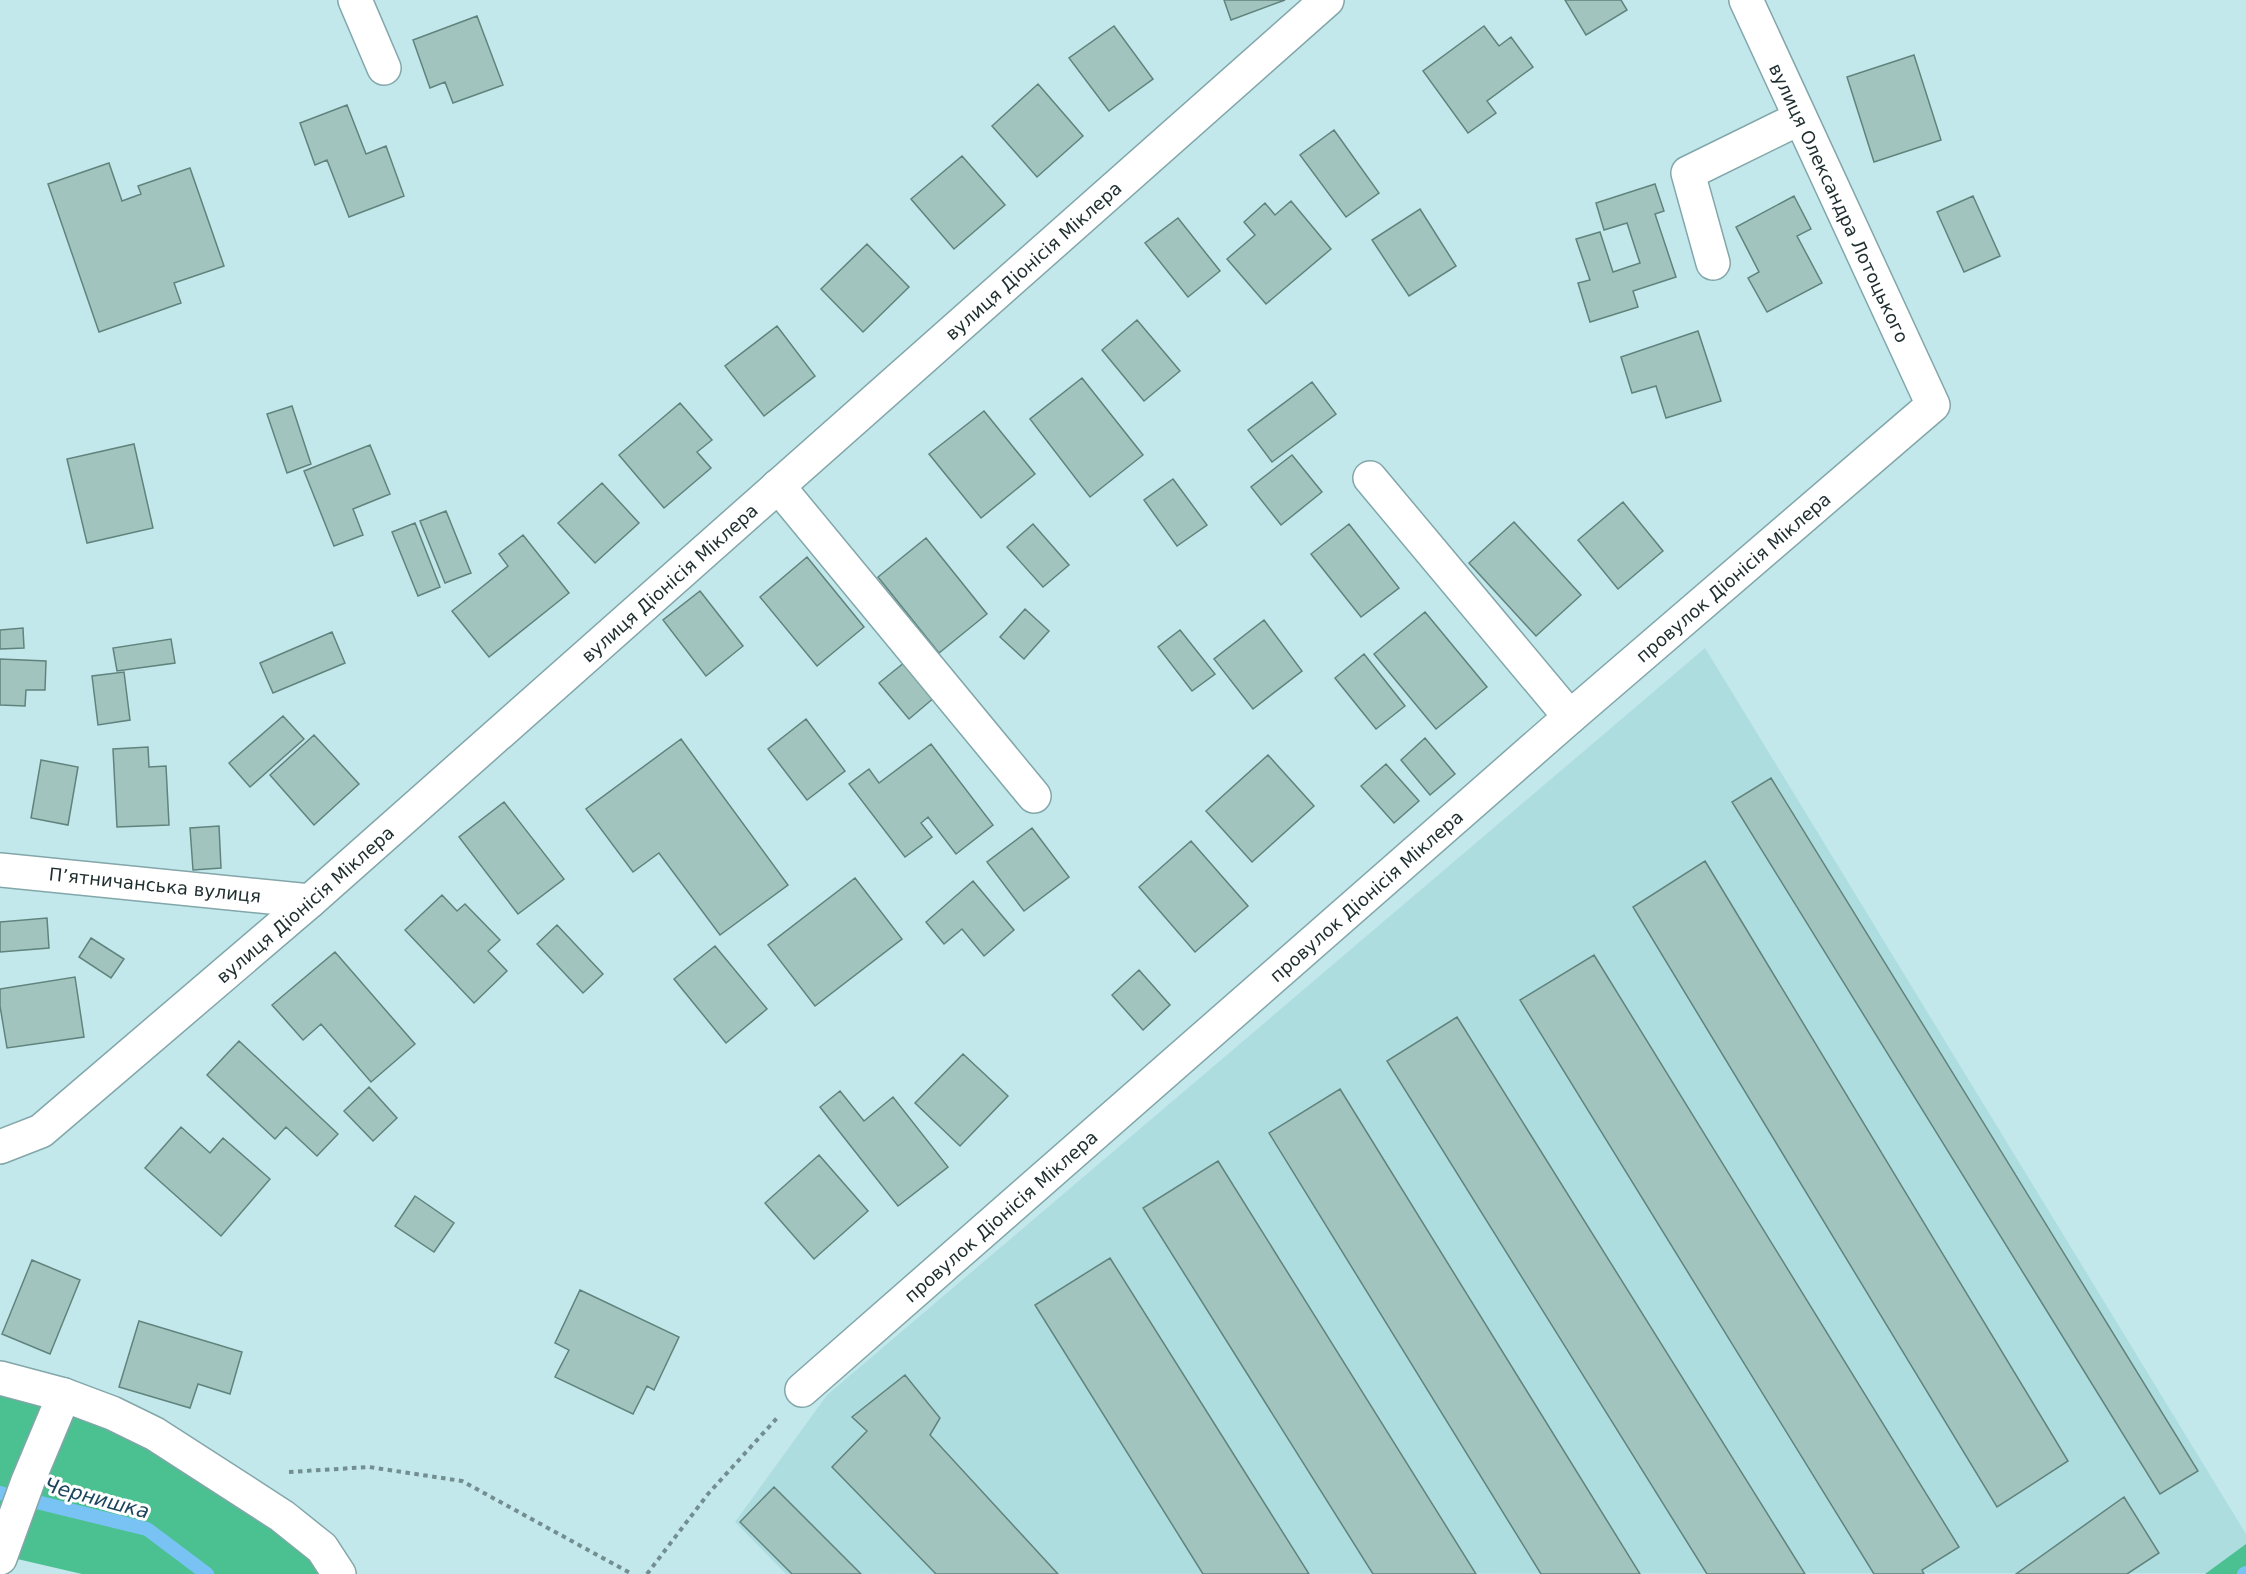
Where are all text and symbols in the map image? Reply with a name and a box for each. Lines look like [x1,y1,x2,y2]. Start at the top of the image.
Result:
street label: вулиця Олександра Лотоцького [1765,60,1913,346]
street label: вулиця Діонісія Міклера [941,177,1125,344]
street label: провулок Діонісія Міклера [1631,488,1834,666]
street label: вулиця Діонісія Міклера [577,499,762,666]
street label: провулок Діонісія Міклера [1265,806,1467,986]
street label: вулиця Діонісія Міклера [212,821,398,987]
street label: Пʼятничанська вулиця [48,863,262,907]
street label: провулок Діонісія Міклера [900,1126,1101,1306]
water label: Чернишка [42,1473,152,1523]

